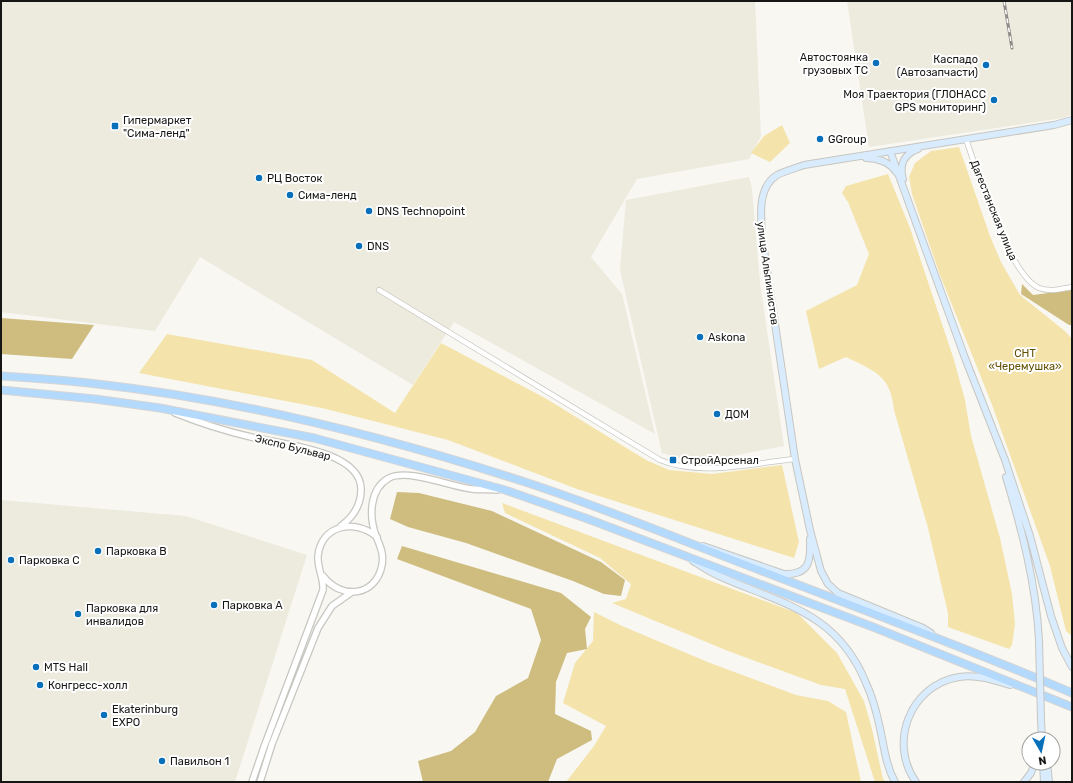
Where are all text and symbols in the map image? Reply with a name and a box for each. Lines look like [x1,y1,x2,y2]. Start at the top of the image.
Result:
place label: Автостоянка грузовых ТС [800,51,868,77]
place label: Каспадо (Автозапчасти) [897,53,978,79]
marker: Автостоянка грузовых ТС [871,58,881,68]
marker: Каспадо (Автозапчасти) [981,60,991,70]
place label: Моя Траектория (ГЛОНАСС GPS мониторинг) [843,88,986,114]
marker: Моя Траектория (ГЛОНАСС GPS мониторинг) [989,95,999,105]
place label: Гипермаркет "Сима-ленд" [123,114,192,140]
marker: Гипермаркет "Сима-ленд" [110,121,120,131]
place label: GGroup [828,133,867,146]
marker: GGroup [815,134,825,144]
street label: Дагестанская улица [967,158,1020,262]
place label: РЦ Восток [267,172,323,185]
marker: РЦ Восток [254,173,264,183]
place label: Сима-ленд [298,189,357,202]
marker: Сима-ленд [285,190,295,200]
place label: DNS Technopoint [377,205,466,218]
marker: DNS Technopoint [364,206,374,216]
street label: улица Альпинистов [754,220,781,326]
place label: DNS [367,240,389,253]
marker: DNS [354,241,364,251]
place label: Askona [708,331,745,344]
marker: Askona [695,332,705,342]
park label: СНТ «Черемушка» [988,347,1062,373]
place label: ДОМ [725,408,749,421]
marker: ДОМ [712,409,722,419]
street label: Экспо Бульвар [254,432,332,463]
place label: СтройАрсенал [681,454,759,467]
marker: СтройАрсенал [668,455,678,465]
place label: Парковка B [106,545,167,558]
marker: Парковка B [93,546,103,556]
place label: Парковка C [19,554,80,567]
marker: Парковка C [6,555,16,565]
place label: Парковка A [222,599,283,612]
marker: Парковка A [209,600,219,610]
place label: Парковка для инвалидов [86,602,158,628]
marker: Парковка для инвалидов [73,609,83,619]
place label: MTS Hall [44,661,88,674]
marker: MTS Hall [31,662,41,672]
place label: Конгресс-холл [48,679,128,692]
marker: Конгресс-холл [35,680,45,690]
place label: Ekaterinburg EXPO [112,703,178,729]
marker: Ekaterinburg EXPO [99,710,109,720]
north arrow [1021,731,1061,771]
text: N [1037,753,1047,767]
place label: Павильон 1 [170,755,229,768]
marker: Павильон 1 [157,756,167,766]

